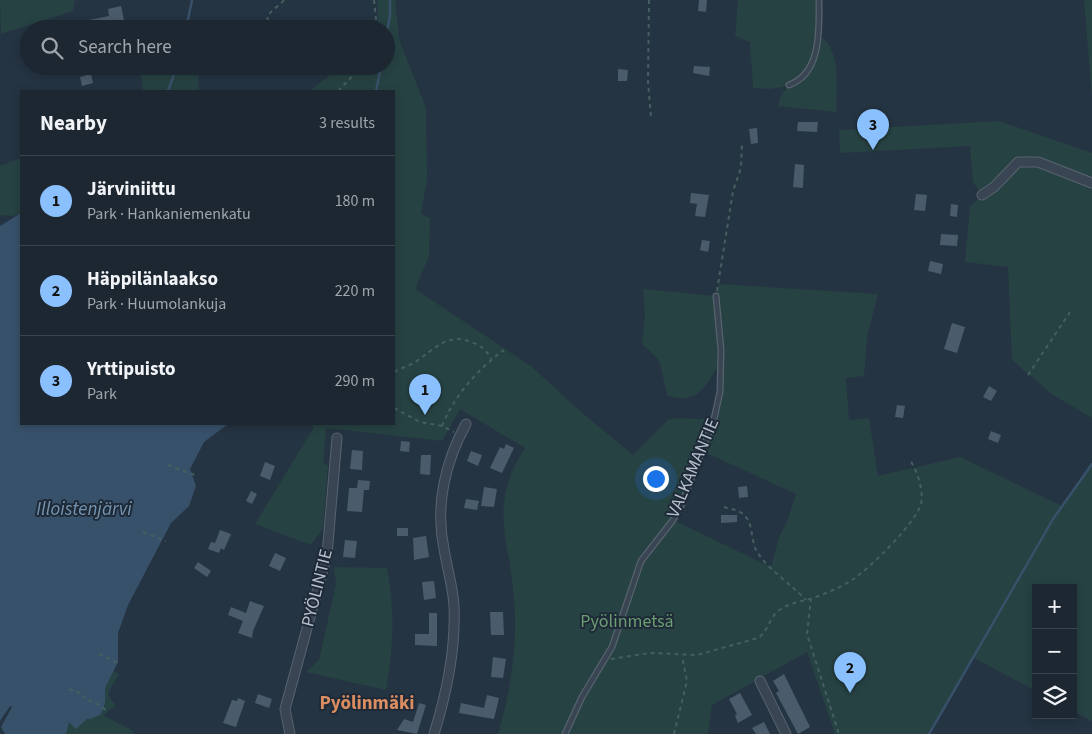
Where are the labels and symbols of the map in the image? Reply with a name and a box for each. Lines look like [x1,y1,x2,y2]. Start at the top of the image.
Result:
pin: 3 [857,109,889,150]
pin: 1 [409,374,441,415]
street label: VALKAMANTIE [661,414,725,522]
your location [643,466,669,492]
water label: Illoistenjärvi [36,496,132,523]
street label: PYÖLINTIE [295,547,339,629]
park label: Pyölinmetsä [580,609,674,634]
pin: 2 [834,652,866,693]
district label: Pyölinmäki [319,690,415,717]

